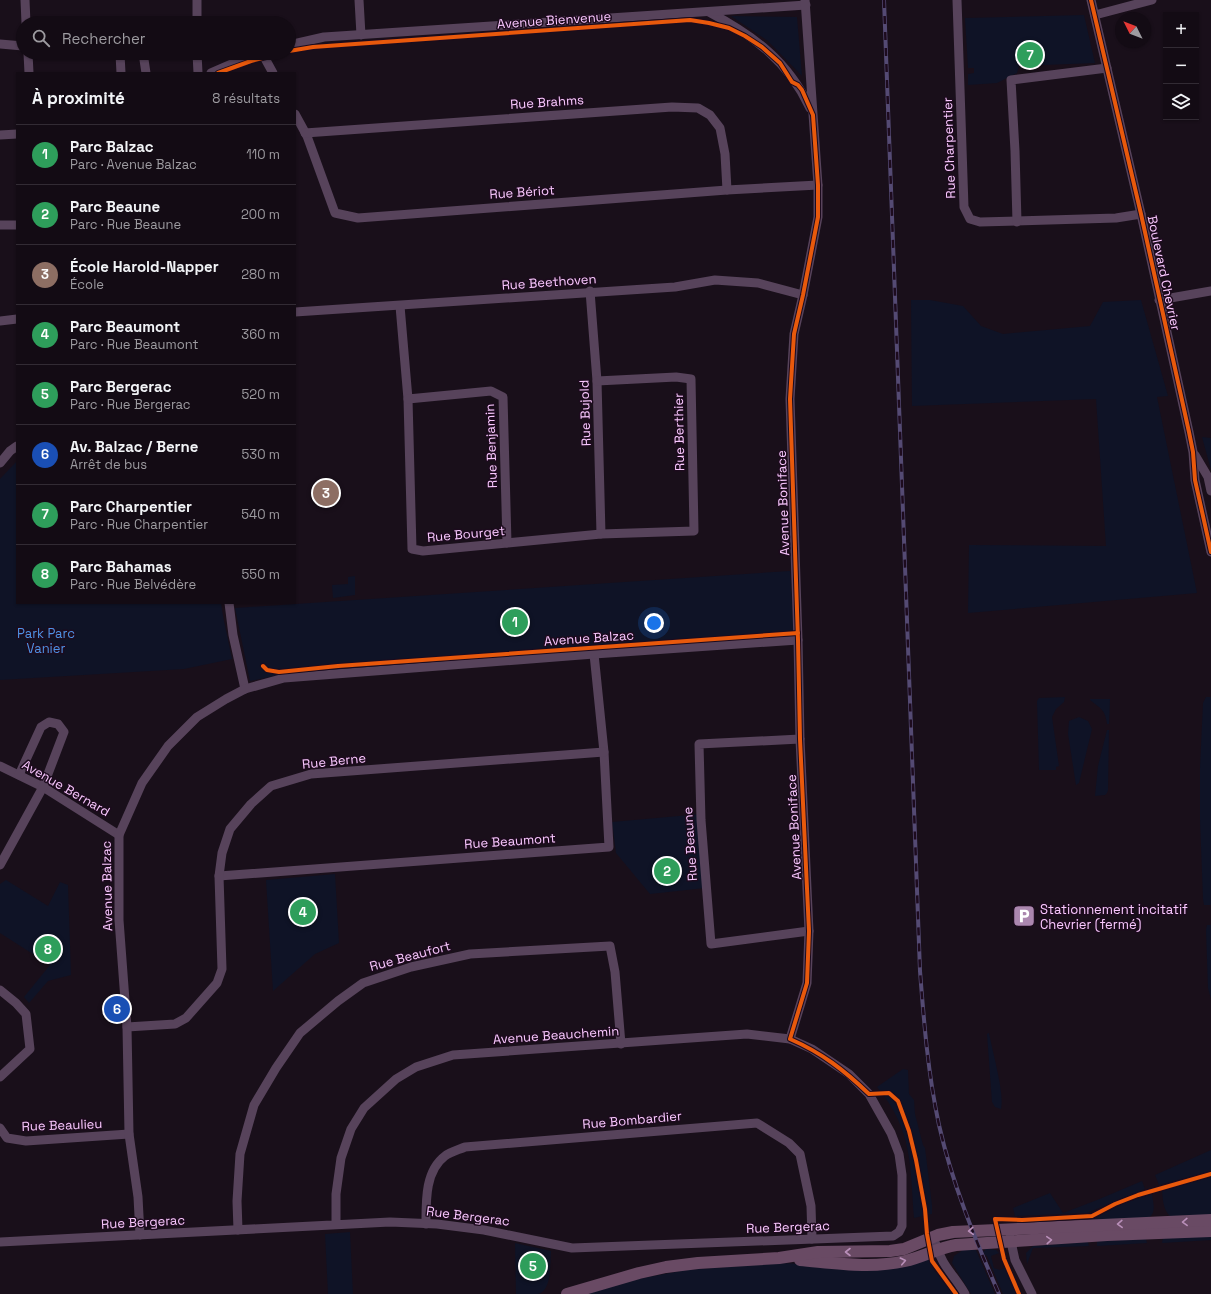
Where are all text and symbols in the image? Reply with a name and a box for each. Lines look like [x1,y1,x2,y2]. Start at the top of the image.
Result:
street label: Avenue Bienvenue [496,8,612,32]
north arrow [1115,12,1151,48]
map controls [1163,12,1199,120]
button: + [1163,12,1199,48]
search box [16,16,296,60]
icon: search [30,27,52,49]
text: Rechercher [62,29,145,48]
pin: 7 [1017,40,1043,70]
button: − [1163,48,1199,84]
button: layers [1163,84,1199,120]
text: À proximité [32,87,125,109]
text: 8 résultats [212,90,280,107]
street label: Rue Brahms [510,91,585,113]
street label: Rue Charpentier [939,97,959,199]
text: Parc Balzac [70,137,154,156]
text: 1 [42,146,48,163]
text: 110 m [246,146,280,163]
text: Parc · Avenue Balzac [70,156,197,173]
street label: Rue Bériot [489,181,555,203]
text: Parc Beaune [70,197,160,216]
text: 2 [41,206,49,223]
text: 200 m [241,206,280,223]
street label: Boulevard Chevrier [1143,214,1185,332]
text: Parc · Rue Beaune [70,216,181,233]
text: École Harold-Napper [70,257,219,276]
text: 3 [41,266,49,283]
text: 280 m [241,266,280,283]
street label: Rue Beethoven [501,270,597,294]
text: École [70,276,104,293]
text: Parc Beaumont [70,317,180,336]
text: 4 [41,326,49,343]
text: 360 m [241,326,280,343]
text: Parc · Rue Beaumont [70,336,198,353]
text: Parc Bergerac [70,377,171,396]
street label: Rue Bujold [575,379,595,447]
text: 5 [41,386,49,403]
text: 520 m [242,386,280,403]
street label: Rue Berthier [670,393,688,471]
text: Parc · Rue Bergerac [70,396,191,413]
street label: Rue Benjamin [481,403,501,489]
text: Av. Balzac / Berne [70,437,198,456]
text: 6 [41,446,49,463]
text: 530 m [242,446,280,463]
street label: Avenue Boniface [773,450,793,556]
text: Arrêt de bus [70,456,147,473]
pin: 3 [313,478,339,508]
text: Parc Charpentier [70,497,192,516]
text: 7 [41,506,49,523]
text: 540 m [241,506,280,523]
text: Parc · Rue Charpentier [70,516,208,533]
street label: Rue Bourget [426,522,506,546]
text: Parc Bahamas [70,557,172,576]
text: 8 [41,566,49,583]
text: 550 m [242,566,280,583]
text: Parc · Rue Belvédère [70,576,196,593]
pin: 1 [502,607,528,637]
your location [644,613,664,633]
park label: Park Parc Vanier [17,625,75,657]
street label: Avenue Balzac [543,626,635,650]
street label: Rue Berne [301,749,367,773]
street label: Avenue Bernard [19,756,113,820]
street label: Avenue Boniface [783,774,805,880]
street label: Rue Beaune [679,806,701,882]
street label: Rue Beaumont [464,829,556,853]
street label: Avenue Balzac [98,840,116,931]
pin: 2 [654,856,680,886]
pin: 4 [290,897,316,927]
place label: Stationnement incitatif Chevrier (fermé) [1040,901,1188,933]
parking icon: Stationnement incitatif Chevrier (fermé) [1011,903,1037,929]
pin: 8 [35,934,61,964]
street label: Rue Beaufort [368,937,452,975]
pin: 6 [104,994,130,1024]
street label: Avenue Beauchemin [492,1022,620,1048]
street label: Rue Bombardier [582,1107,682,1133]
street label: Rue Beaulieu [21,1115,103,1135]
street label: Rue Bergerac [425,1202,511,1230]
street label: Rue Bergerac [101,1211,186,1233]
street label: Rue Bergerac [746,1217,830,1237]
one-way arrow [1182,1217,1188,1226]
one-way arrow [1117,1220,1123,1228]
one-way arrow [968,1226,974,1235]
one-way arrow [1046,1235,1053,1244]
one-way arrow [845,1248,851,1256]
pin: 5 [520,1251,546,1281]
one-way arrow [900,1258,906,1266]

